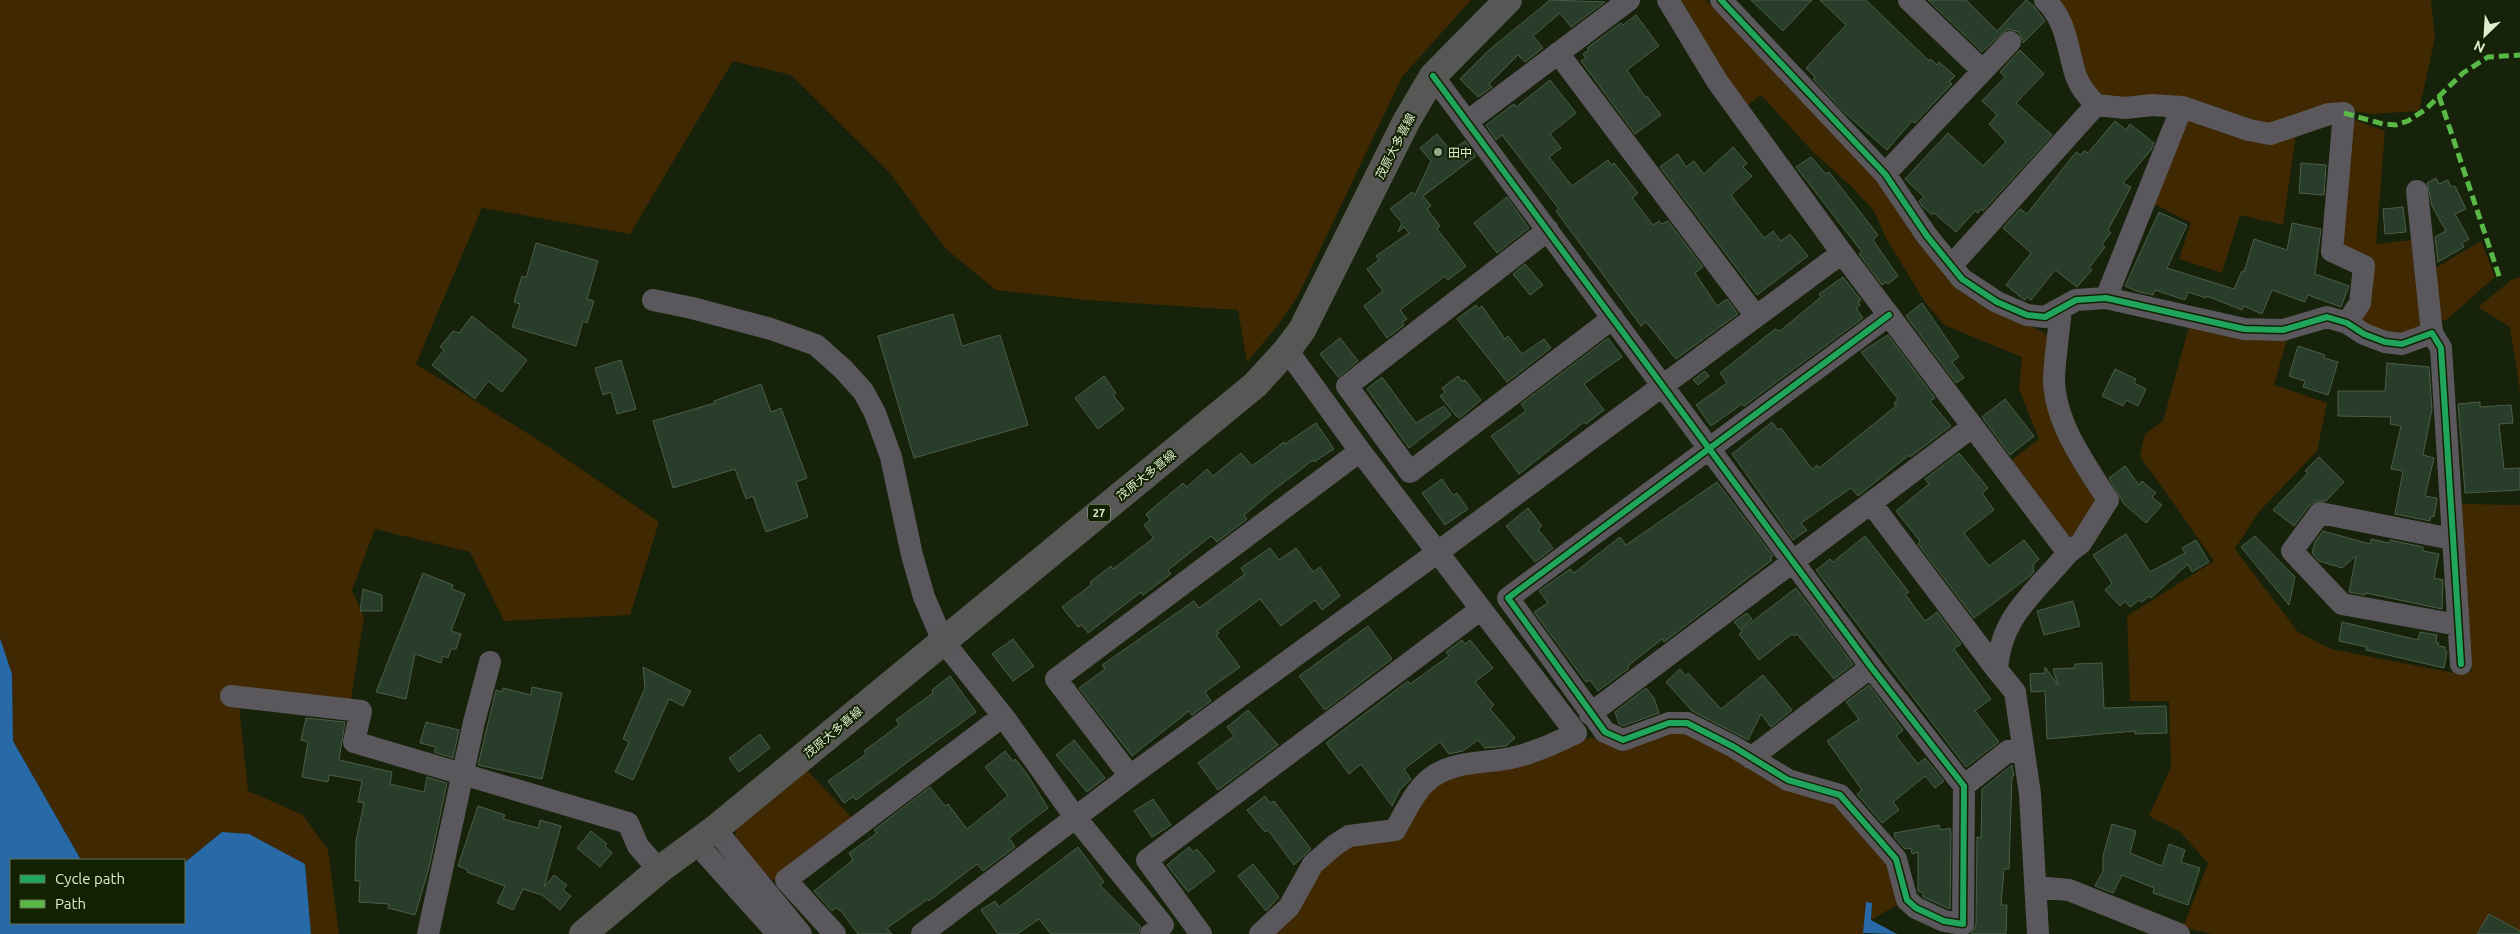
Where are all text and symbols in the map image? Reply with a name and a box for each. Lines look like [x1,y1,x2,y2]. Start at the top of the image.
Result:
north arrow [2460,10,2510,60]
text: N [2471,37,2488,56]
street label: 茂原大多喜線 [1373,111,1417,181]
marker: 田中 [1432,146,1444,158]
place label: 田中 [1448,146,1472,159]
street label: 茂原大多喜線 [1114,447,1178,503]
road number: 27 [1088,504,1110,522]
street label: 茂原大多喜線 [801,704,865,760]
legend [10,859,185,924]
text: Cycle path [55,870,125,887]
text: Path [55,895,86,912]

